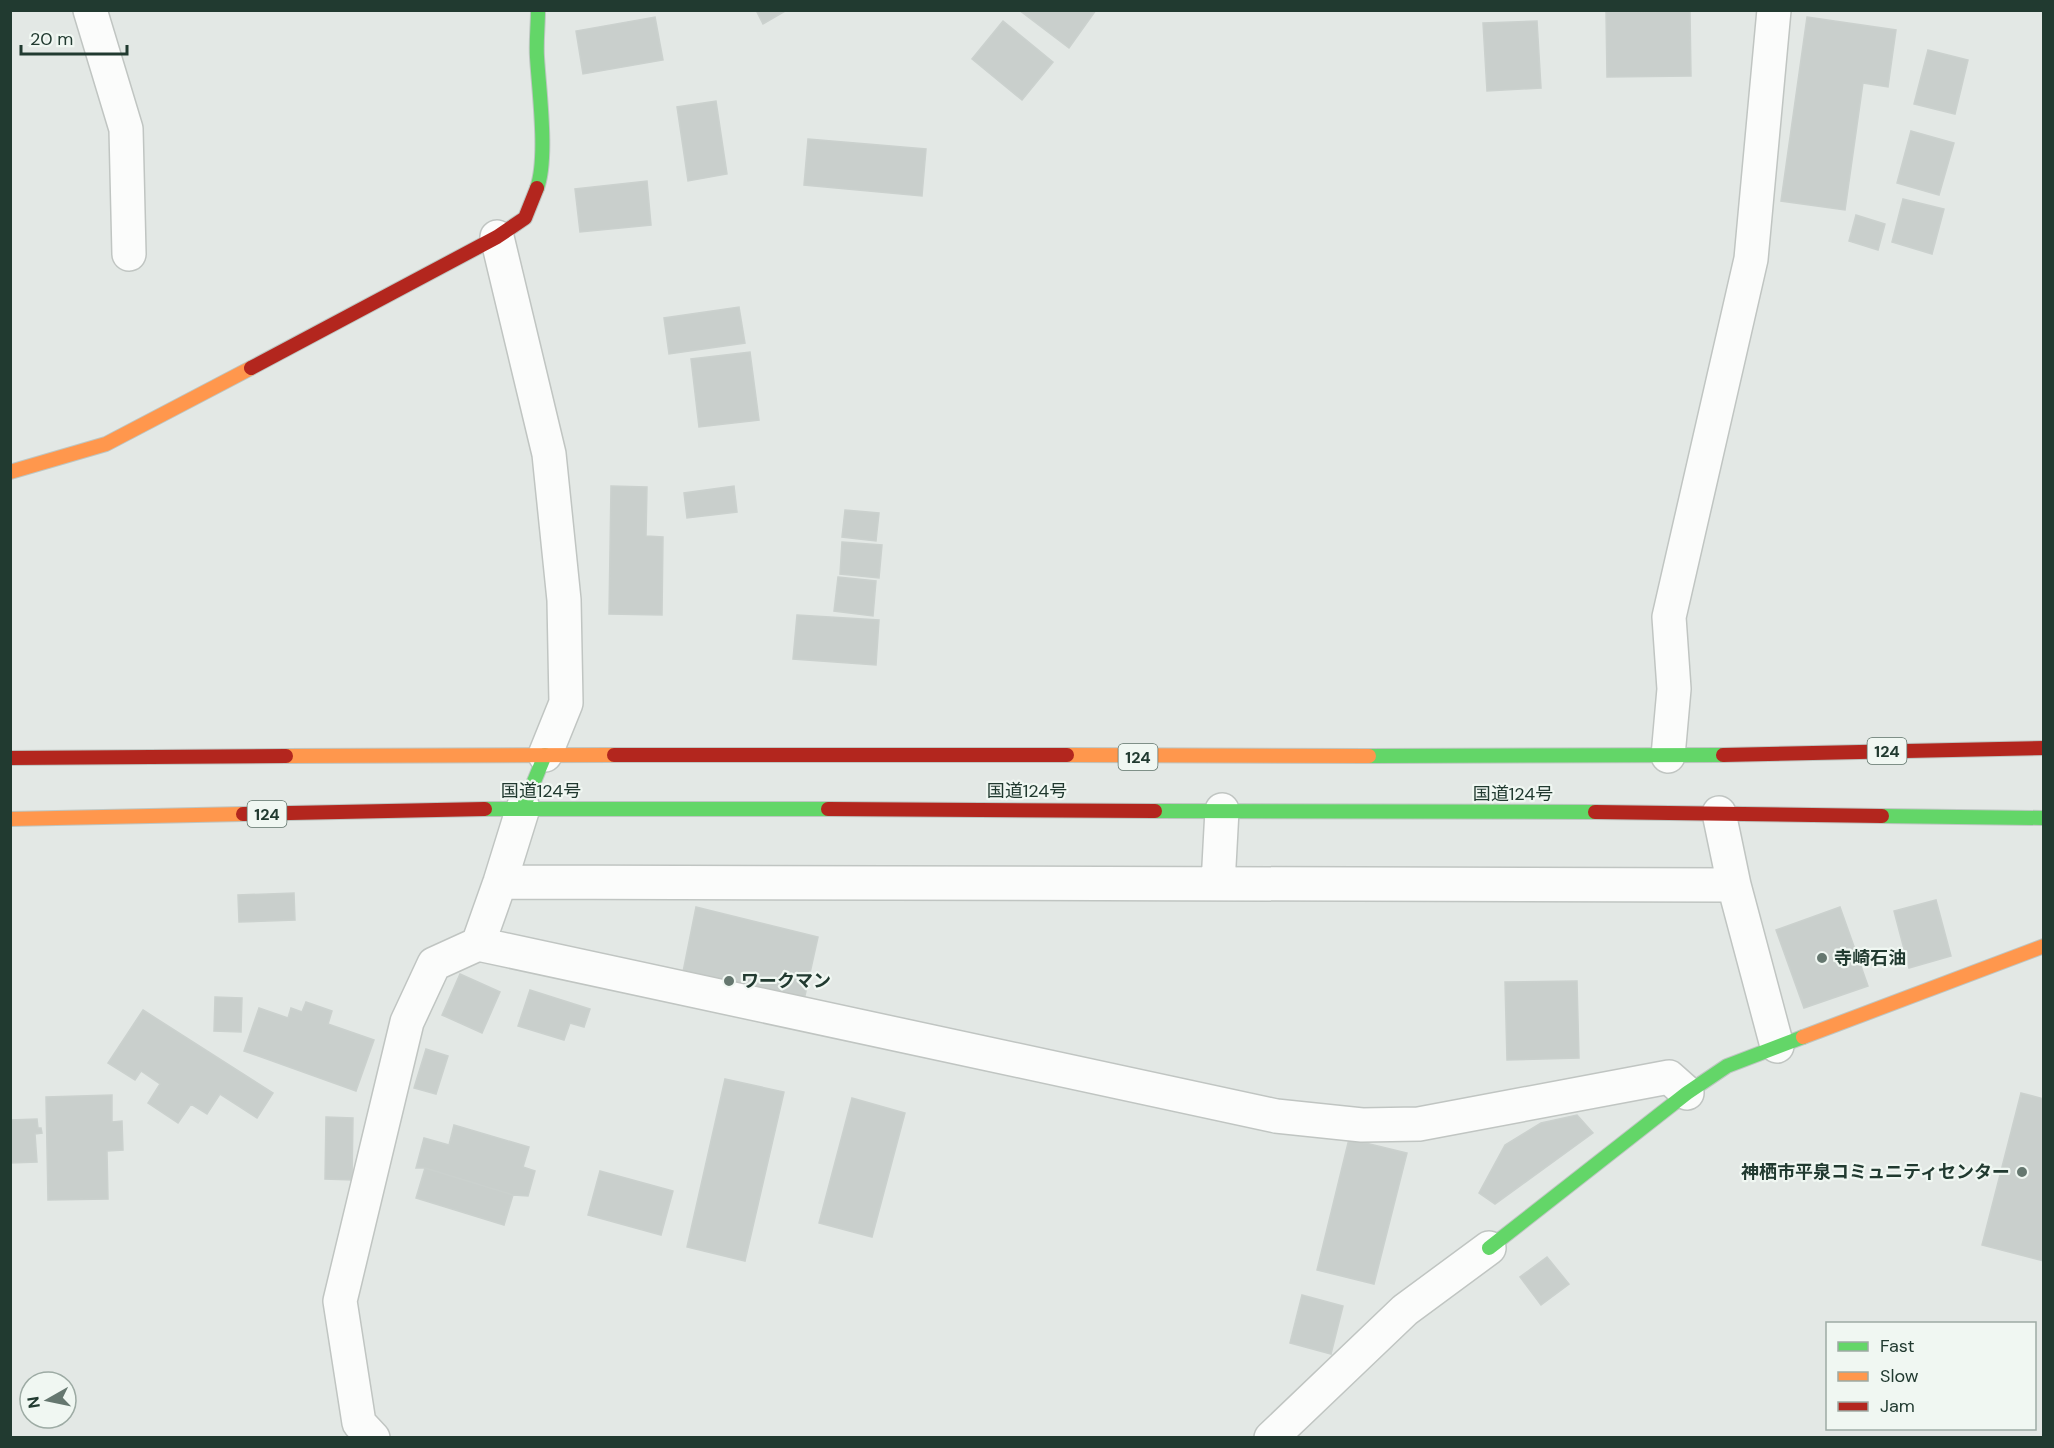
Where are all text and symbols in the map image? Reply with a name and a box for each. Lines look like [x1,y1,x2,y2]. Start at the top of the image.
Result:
scale bar [21,18,128,56]
text: 20 m [30,27,73,51]
road number: 124 [1868,738,1906,764]
road number: 124 [1118,744,1158,770]
street label: 国道124号 [501,779,581,803]
street label: 国道124号 [987,779,1067,803]
street label: 国道124号 [1473,782,1553,806]
road number: 124 [248,801,286,827]
place label: 寺崎石油 [1834,946,1906,970]
marker: 寺崎石油 [1815,951,1829,965]
place label: ワークマン [741,969,831,993]
marker: ワークマン [722,974,736,988]
place label: 神栖市平泉コミュニティセンター [1741,1160,2010,1184]
marker: 神栖市平泉コミュニティセンター [2015,1165,2029,1179]
legend [1826,1322,2036,1430]
text: Fast [1880,1334,1915,1358]
text: Slow [1880,1364,1919,1388]
north arrow [18,1370,78,1430]
text: Jam [1880,1394,1915,1418]
text: N [22,1395,45,1410]

